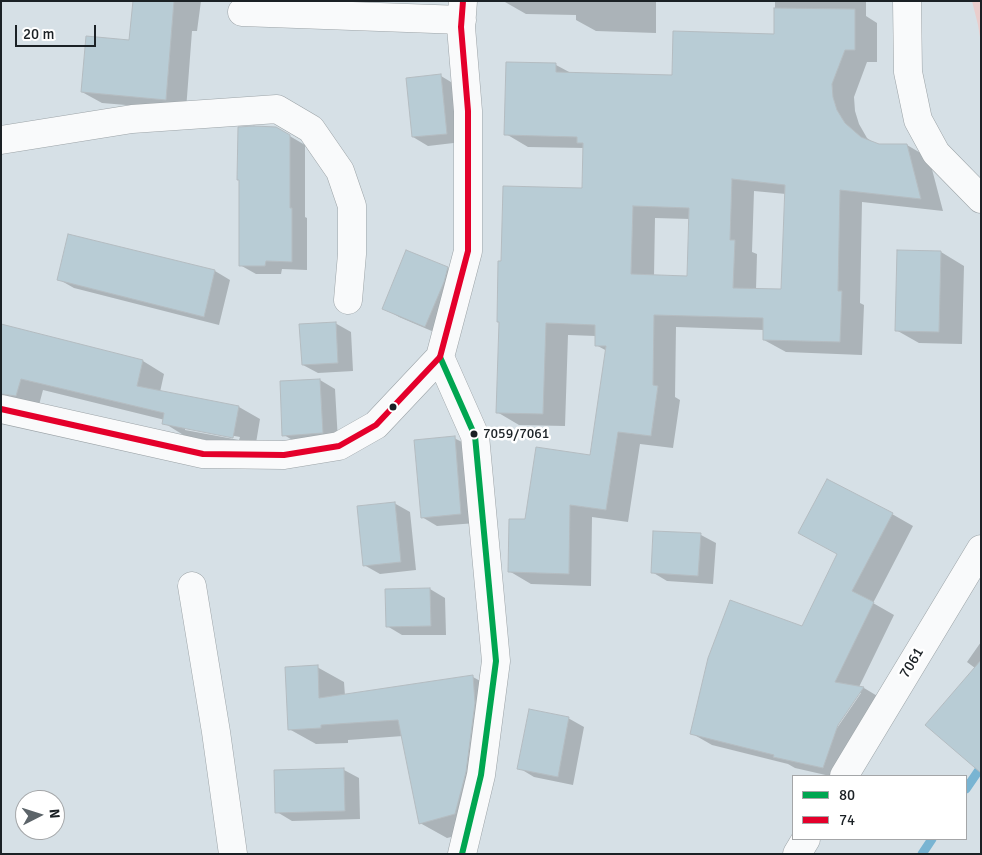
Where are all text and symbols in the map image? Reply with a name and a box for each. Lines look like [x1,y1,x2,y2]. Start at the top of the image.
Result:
scale bar [18,15,99,47]
text: 20 m [23,25,54,43]
unlabelled marker [388,402,398,412]
place label: 7059/7061 [483,426,549,442]
marker: 7059/7061 [469,429,479,439]
street label: 7061 [896,644,928,682]
legend [792,775,967,840]
text: 80 [839,786,855,804]
north arrow [15,790,65,840]
text: N [46,808,63,819]
text: 74 [839,811,855,829]

